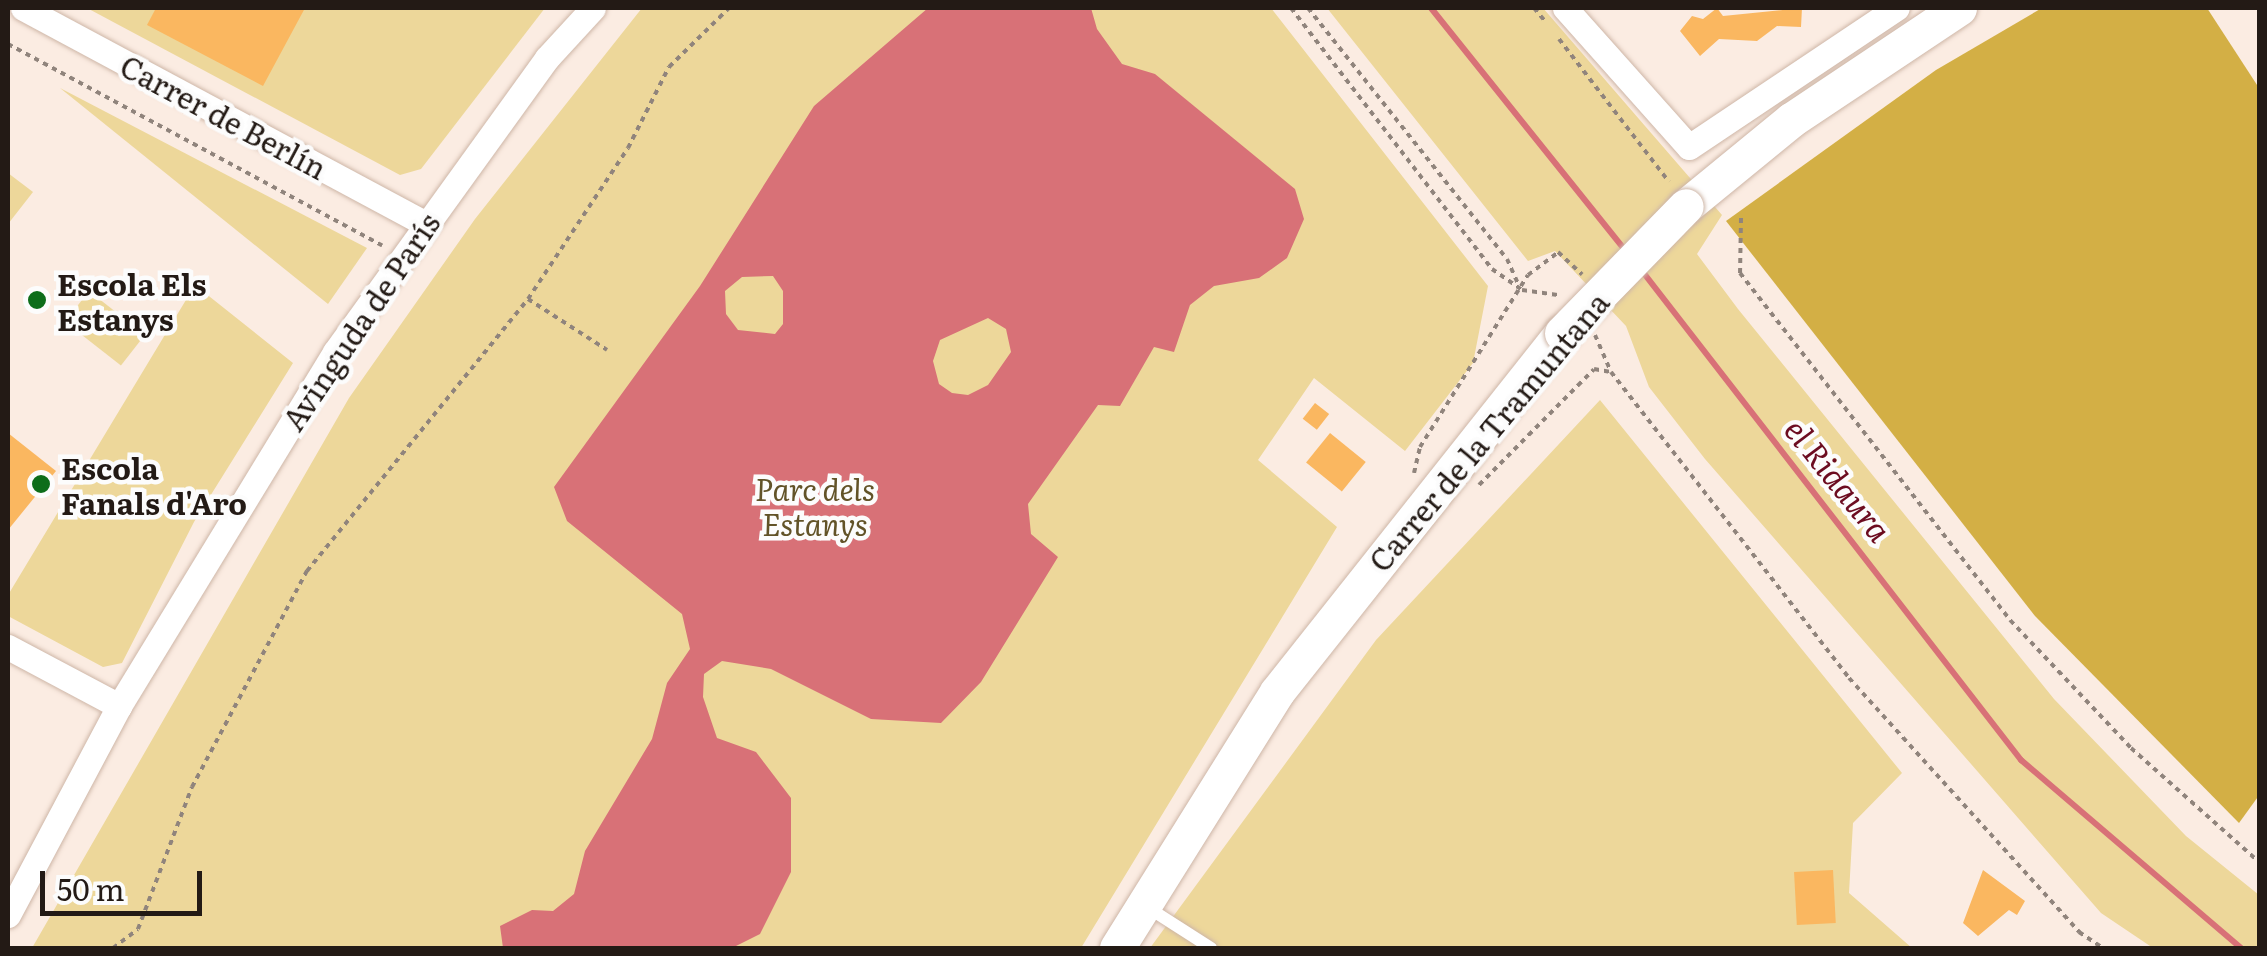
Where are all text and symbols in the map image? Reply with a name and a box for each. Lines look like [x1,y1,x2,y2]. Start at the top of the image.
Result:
street label: Carrer de Berlín [115,47,333,185]
street label: Avinguda de París [274,205,446,437]
place label: Escola Els Estanys [57,265,207,336]
street label: Carrer de la Tramuntana [1361,284,1615,578]
marker: Escola Els Estanys [26,289,48,311]
water label: el Ridaura [1778,410,1900,548]
place label: Escola Fanals d'Aro [61,449,247,520]
park label: Parc dels Estanys [755,470,875,540]
marker: Escola Fanals d'Aro [30,473,52,495]
scale bar [45,851,208,913]
text: 50 m [57,866,125,910]

